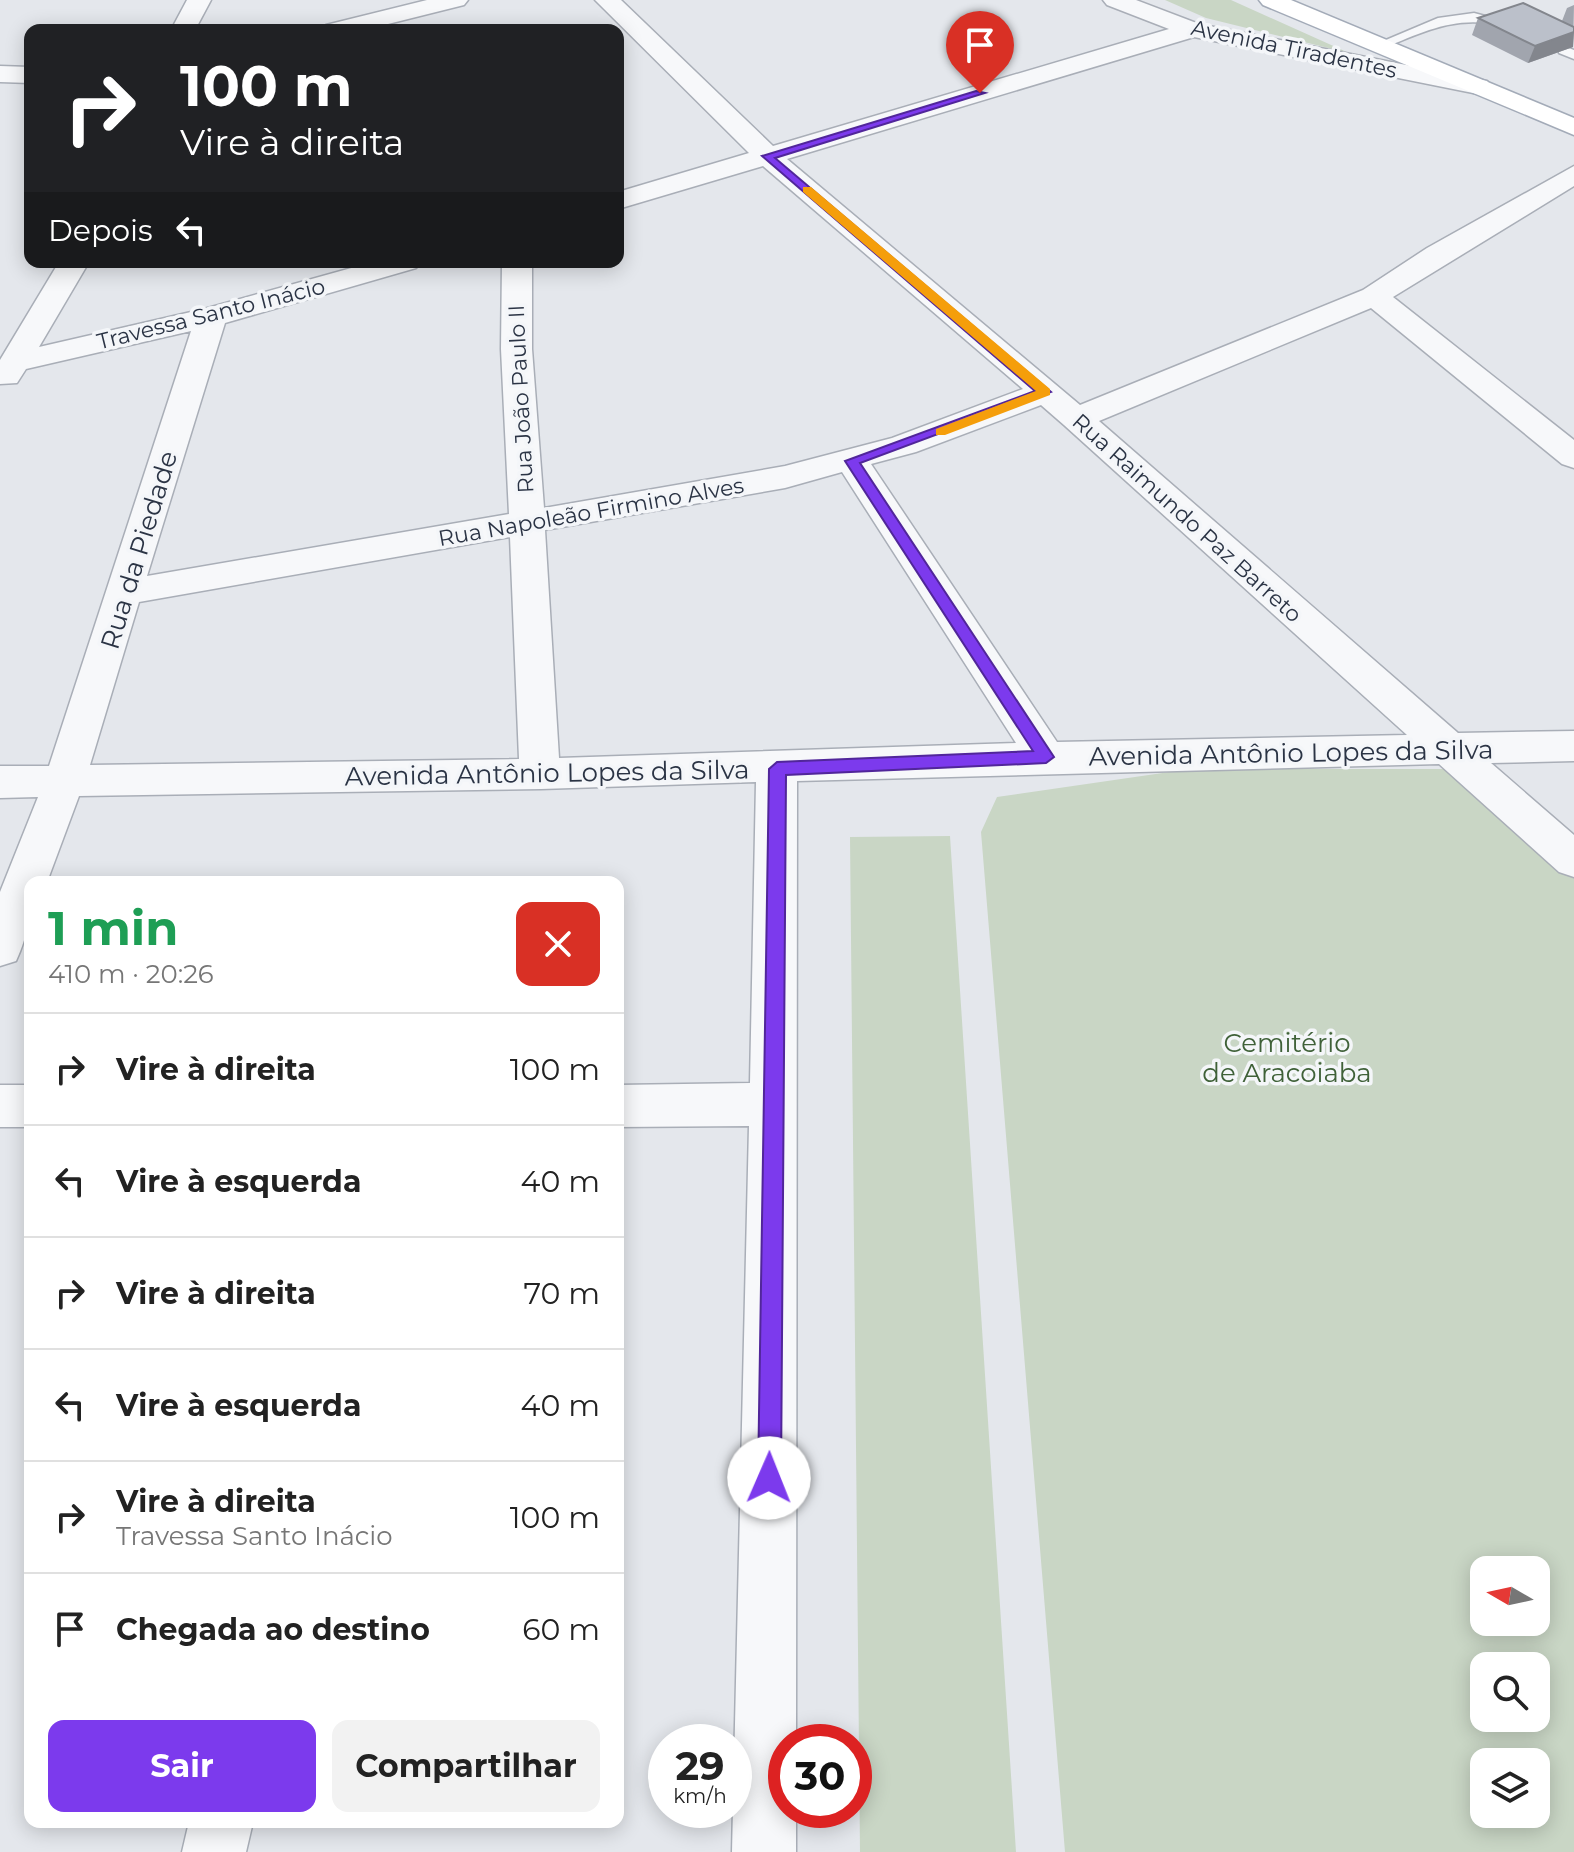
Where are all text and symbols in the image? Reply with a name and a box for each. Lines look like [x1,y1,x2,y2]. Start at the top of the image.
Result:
pin [946,11,1014,93]
street label: Avenida Tiradentes [1189,14,1400,84]
icon: arrive [958,23,1002,67]
text: 100 m [180,52,353,120]
icon: right [48,56,152,160]
text: Vire à direita [180,120,404,164]
icon: left [169,208,213,252]
text: Depois [48,212,153,249]
street label: Travessa Santo Inácio [94,273,328,355]
street label: Rua João Paulo II [503,304,539,494]
street label: Rua Raimundo Paz Barreto [1067,408,1307,628]
street label: Rua da Piedade [94,447,184,653]
street label: Rua Napoleão Firmino Alves [436,472,746,552]
street label: Avenida Antônio Lopes da Silva [1088,733,1494,773]
street label: Avenida Antônio Lopes da Silva [344,753,750,793]
text: 1 min [48,899,178,957]
button: close [516,902,600,986]
text: 410 m · 20:26 [48,958,214,990]
park label: Cemitério de Aracoiaba [1202,1027,1372,1089]
icon: right [48,1047,92,1091]
text: Vire à direita [116,1051,316,1088]
text: 100 m [510,1051,600,1088]
icon: left [48,1159,92,1203]
text: Vire à esquerda [116,1163,361,1200]
text: 40 m [521,1163,600,1200]
icon: right [48,1271,92,1315]
text: Vire à direita [116,1275,316,1312]
text: 70 m [523,1275,600,1312]
icon: left [48,1383,92,1427]
text: Vire à esquerda [116,1387,361,1424]
text: 40 m [521,1387,600,1424]
position arrow [727,1436,811,1520]
text: Vire à direita [116,1483,316,1520]
icon: right [48,1495,92,1539]
text: 100 m [510,1499,600,1536]
text: Travessa Santo Inácio [116,1520,393,1552]
north arrow [1470,1556,1550,1636]
map controls [1470,1556,1550,1828]
icon: arrive [48,1607,92,1651]
text: Chegada ao destino [116,1611,430,1648]
text: 60 m [522,1611,600,1648]
button: search [1470,1652,1550,1732]
button: Sair [48,1720,316,1812]
button: Compartilhar [332,1720,600,1812]
speed limit sign: 30 [768,1724,872,1828]
text: 29 [675,1741,725,1790]
button: layers [1470,1748,1550,1828]
text: km/h [673,1784,727,1808]

